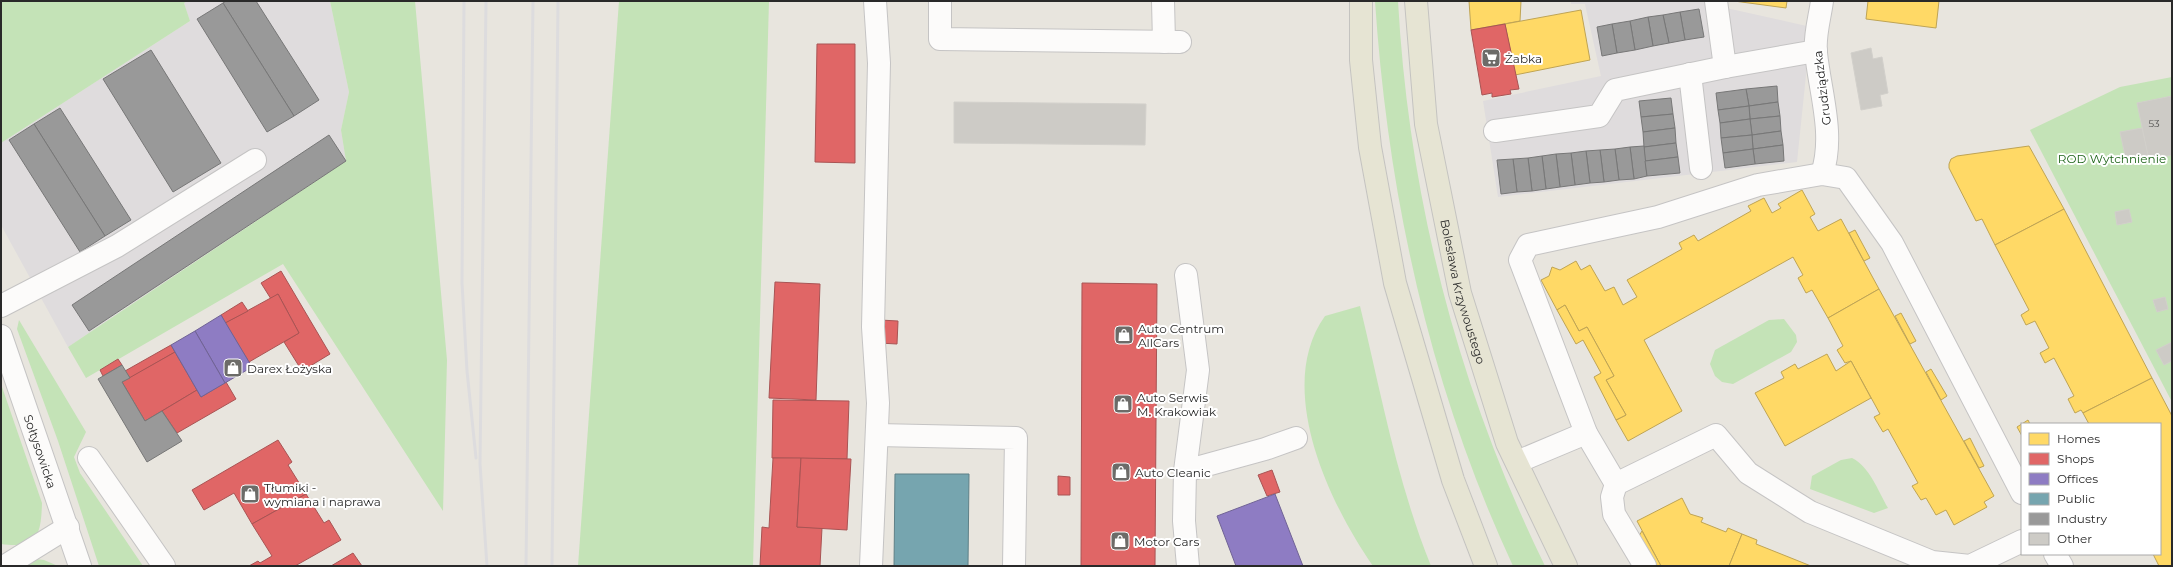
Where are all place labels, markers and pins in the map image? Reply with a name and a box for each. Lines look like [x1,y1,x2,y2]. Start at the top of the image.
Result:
supermarket icon: Żabka [1480,47,1502,69]
place label: Żabka [1505,51,1542,66]
place label: Auto Centrum AllCars [1138,321,1224,350]
shop icon: Auto Centrum AllCars [1113,324,1135,346]
shop icon: Darex Łożyska [222,357,244,379]
place label: Darex Łożyska [247,361,332,376]
place label: Auto Serwis M. Krakowiak [1137,390,1217,419]
shop icon: Auto Serwis M. Krakowiak [1112,393,1134,415]
shop icon: Auto Cleanic [1110,461,1132,483]
place label: Auto Cleanic [1135,465,1211,480]
place label: Tłumiki - wymiana i naprawa [264,480,381,509]
shop icon: Tłumiki - wymiana i naprawa [239,483,261,505]
shop icon: Motor Cars [1109,530,1131,552]
place label: Motor Cars [1134,534,1199,549]

